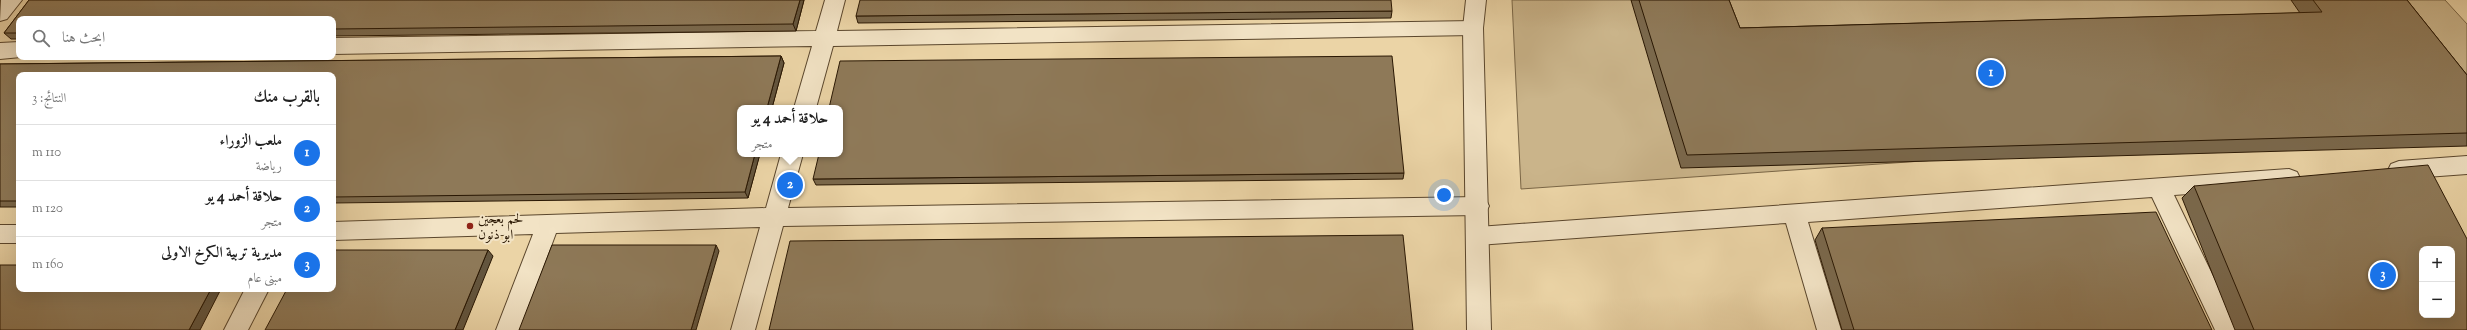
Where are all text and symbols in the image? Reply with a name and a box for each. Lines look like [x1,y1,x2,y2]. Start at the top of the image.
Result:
search box [16,16,336,60]
icon: search [30,27,52,49]
text: ابحث هنا [62,28,105,49]
pin: 1 [1978,58,2004,88]
text: بالقرب منك [254,86,320,110]
text: النتائج: 3 [32,90,66,108]
popup [737,105,843,157]
text: حلاقة أحمد 4 يو [752,109,828,130]
text: ملعب الزوراء [219,131,282,152]
text: متجر [752,136,772,154]
text: 110 m [32,144,61,162]
text: 1 [305,144,309,162]
text: رياضة [256,158,282,176]
pin: 2 [777,170,803,200]
your location [1434,185,1454,205]
text: حلاقة أحمد 4 يو [206,187,282,208]
text: 120 m [32,200,63,218]
text: 2 [304,200,310,218]
place label: لحم بعجين ابو ذنون [478,210,523,246]
text: متجر [261,214,282,232]
marker: لحم بعجين ابو ذنون [465,221,475,231]
text: مديرية تربية الكرخ الاولى [161,243,282,264]
map controls [2419,246,2455,318]
button: + [2419,246,2455,282]
text: 160 m [32,256,63,274]
text: 3 [304,256,310,274]
pin: 3 [2370,260,2396,290]
text: مبنى عام [248,270,282,288]
button: − [2419,282,2455,318]

